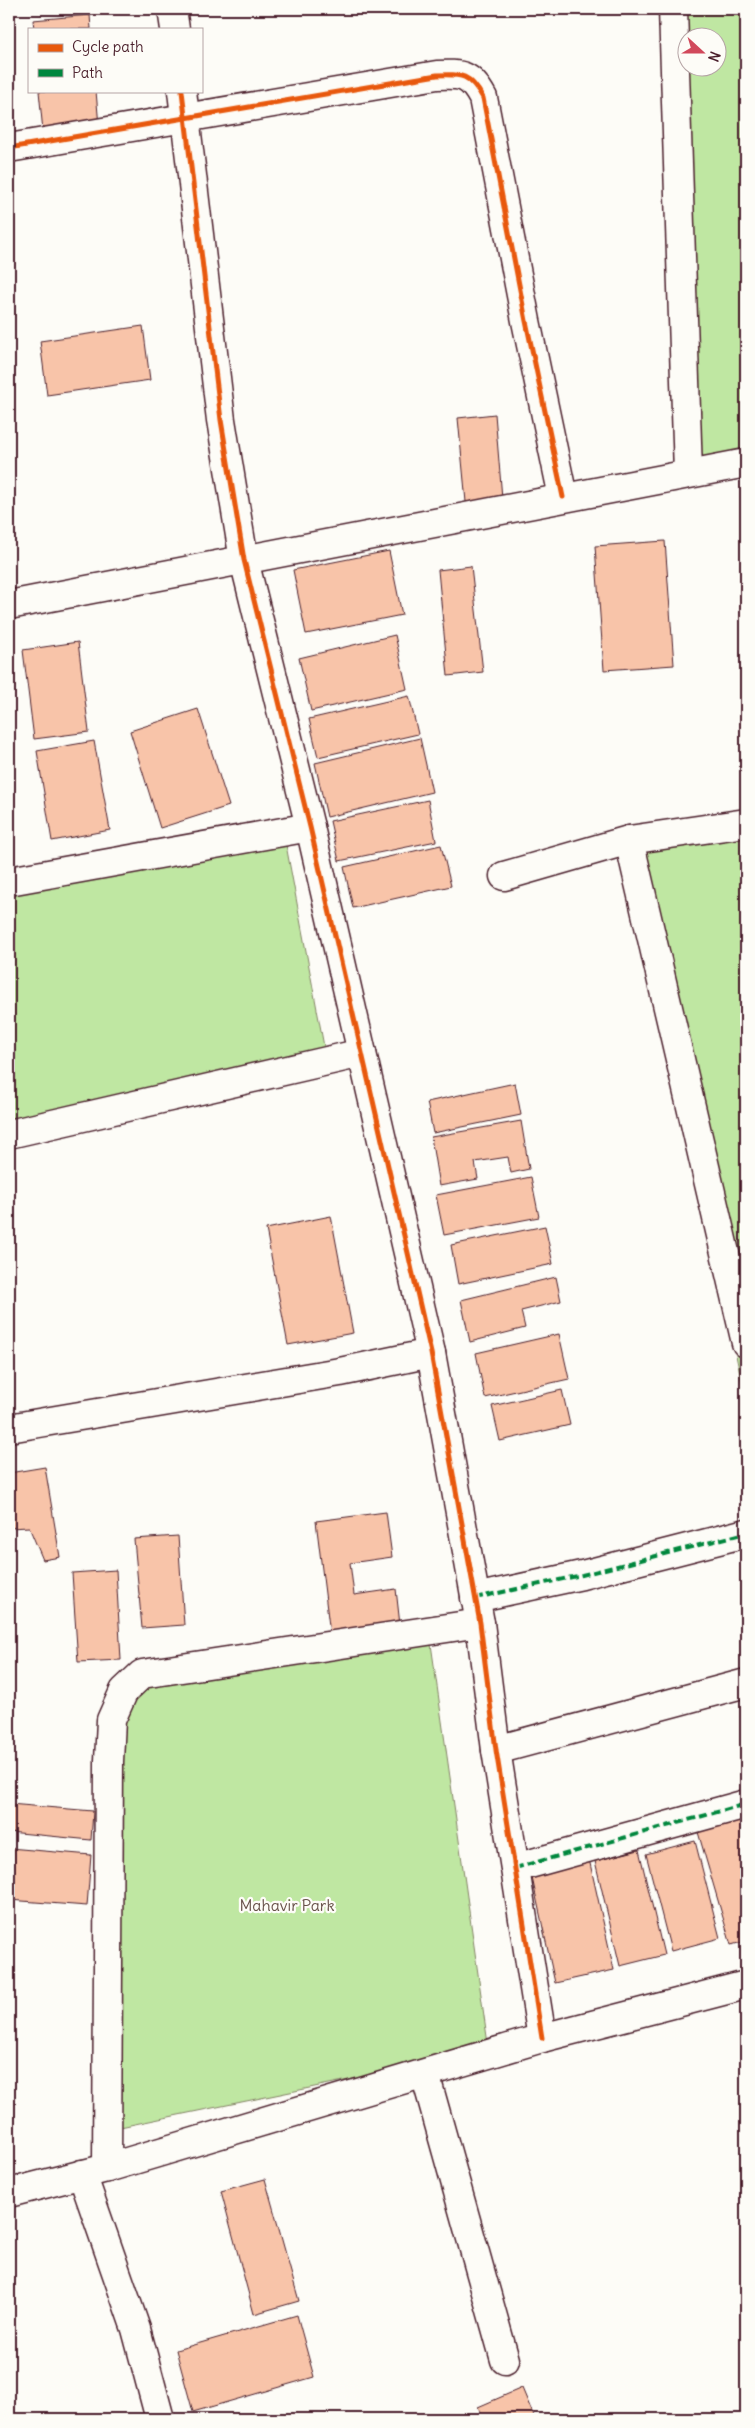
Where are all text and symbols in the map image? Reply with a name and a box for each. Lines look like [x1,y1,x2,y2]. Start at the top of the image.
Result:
legend [28,28,202,92]
north arrow [678,28,728,78]
text: Cycle path [72,37,144,56]
text: N [704,49,724,64]
text: Path [72,63,103,82]
park label: Mahavir Park [239,1895,335,1915]

